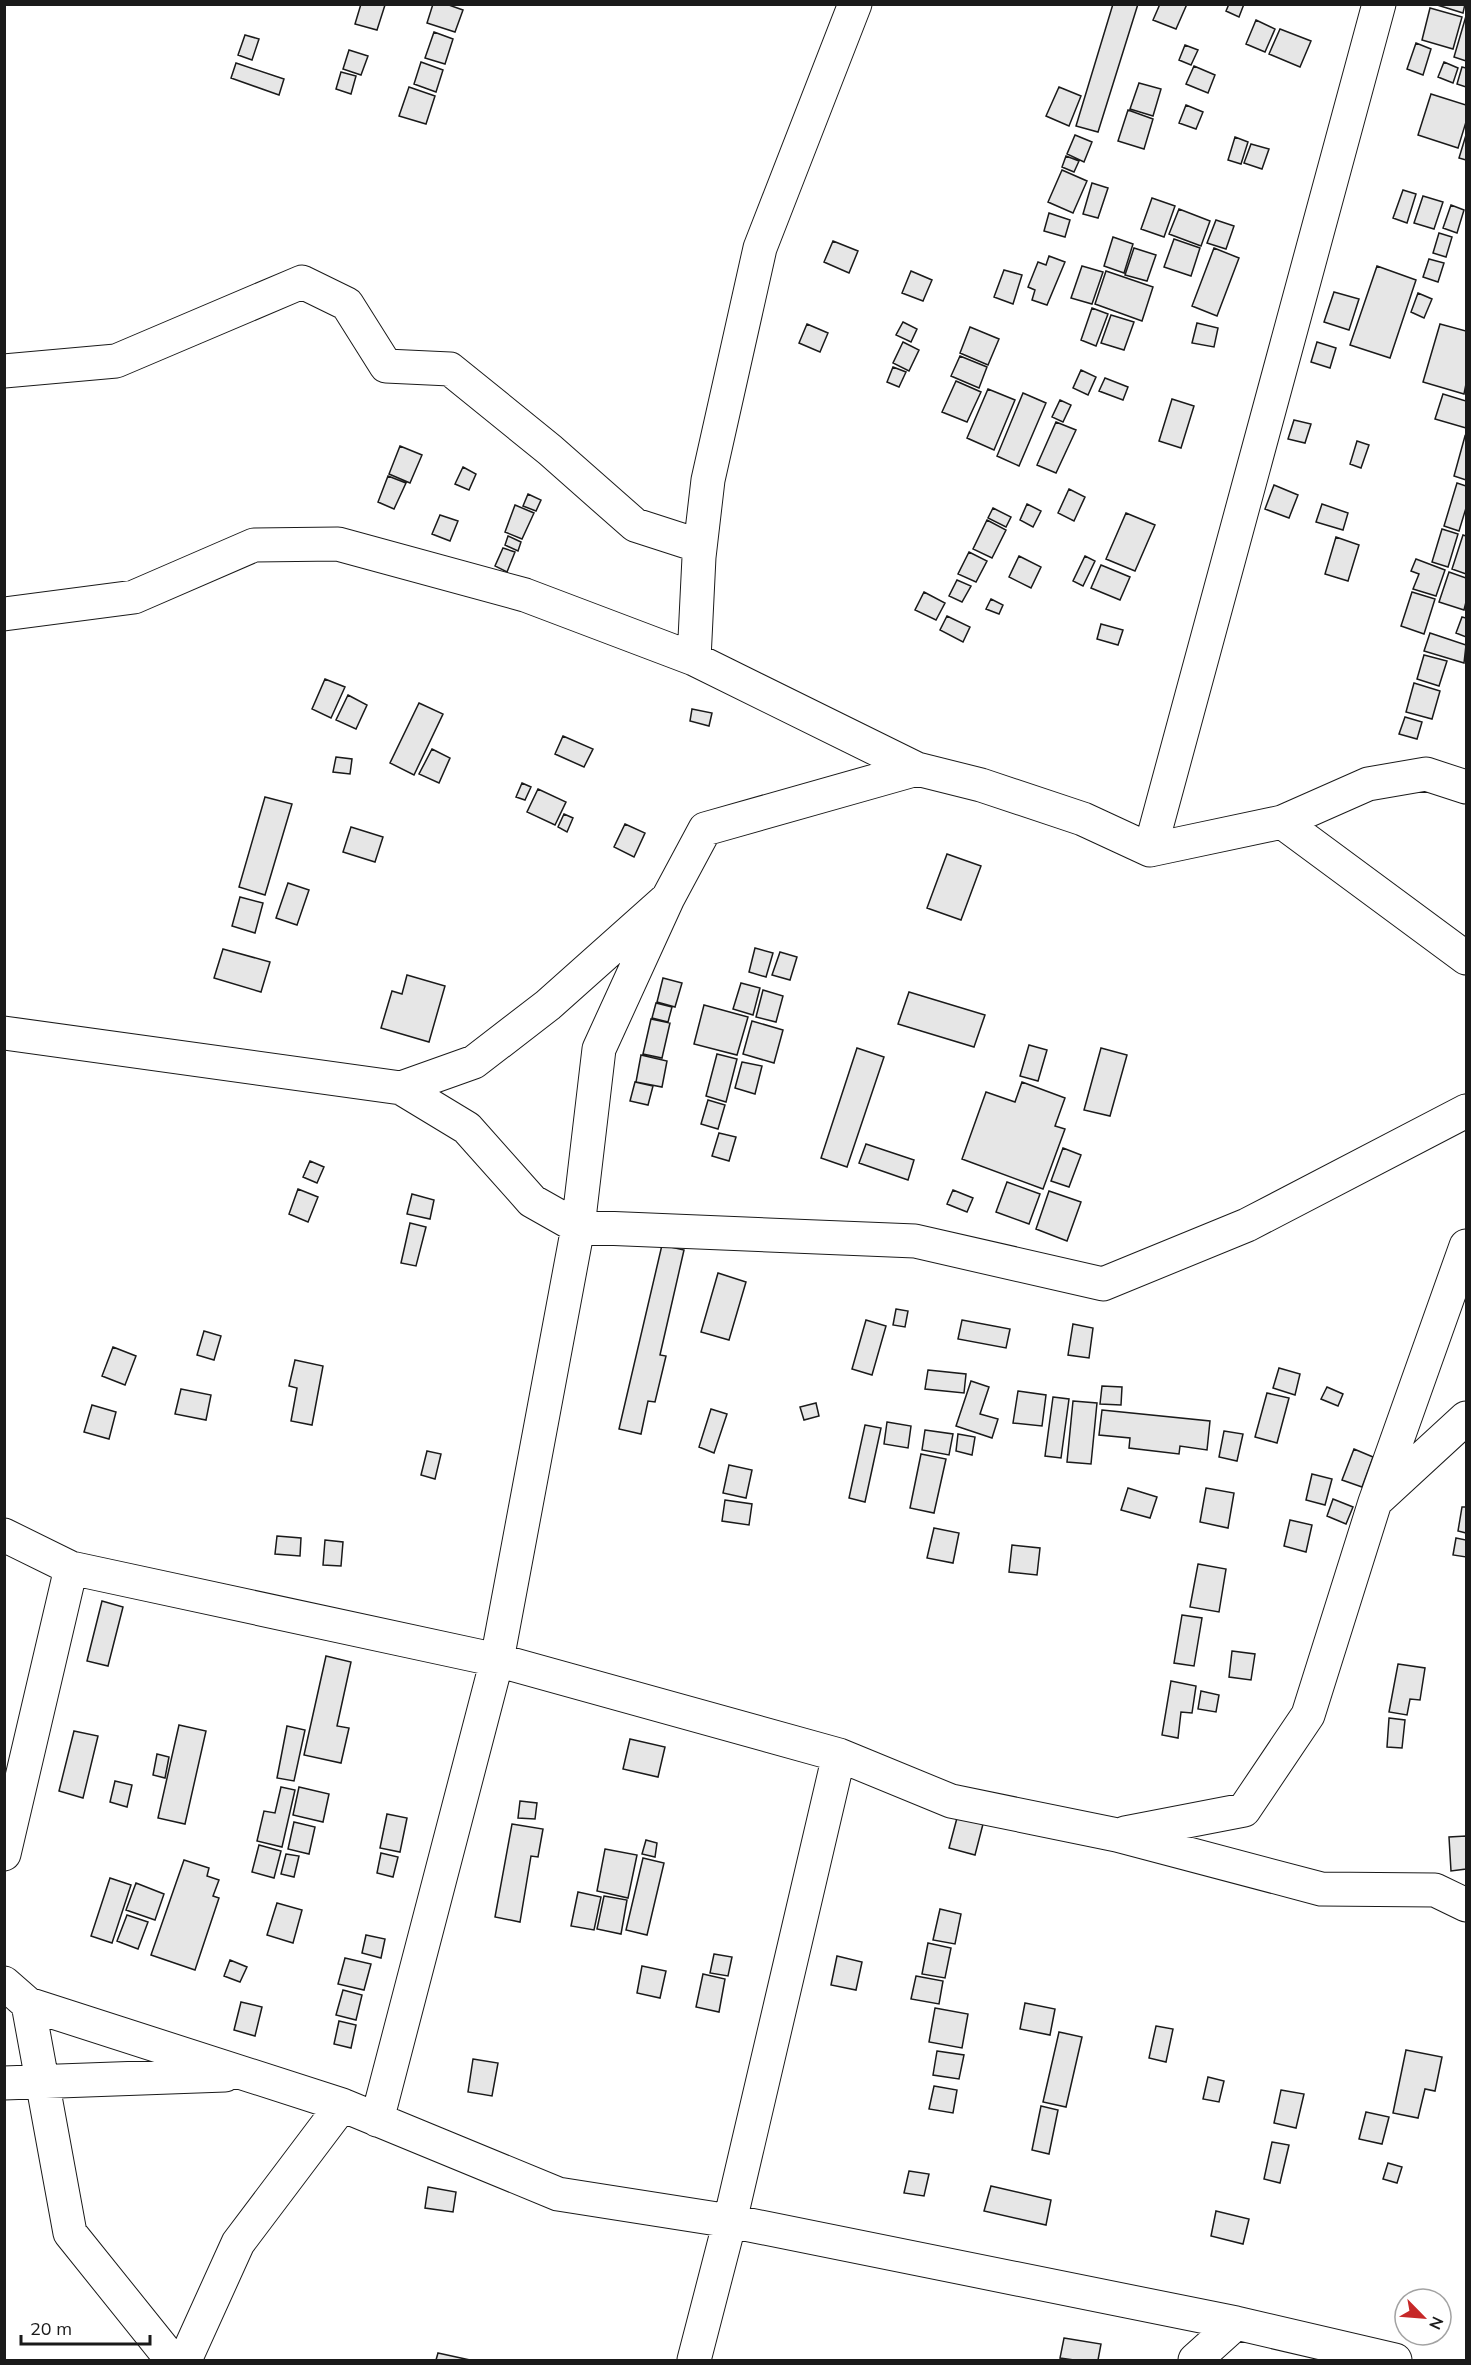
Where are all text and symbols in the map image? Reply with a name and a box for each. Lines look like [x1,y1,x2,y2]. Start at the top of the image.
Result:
north arrow [1393,2287,1453,2347]
scale bar [21,2308,150,2346]
text: N [1425,2314,1448,2333]
text: 20 m [30,2317,72,2340]

